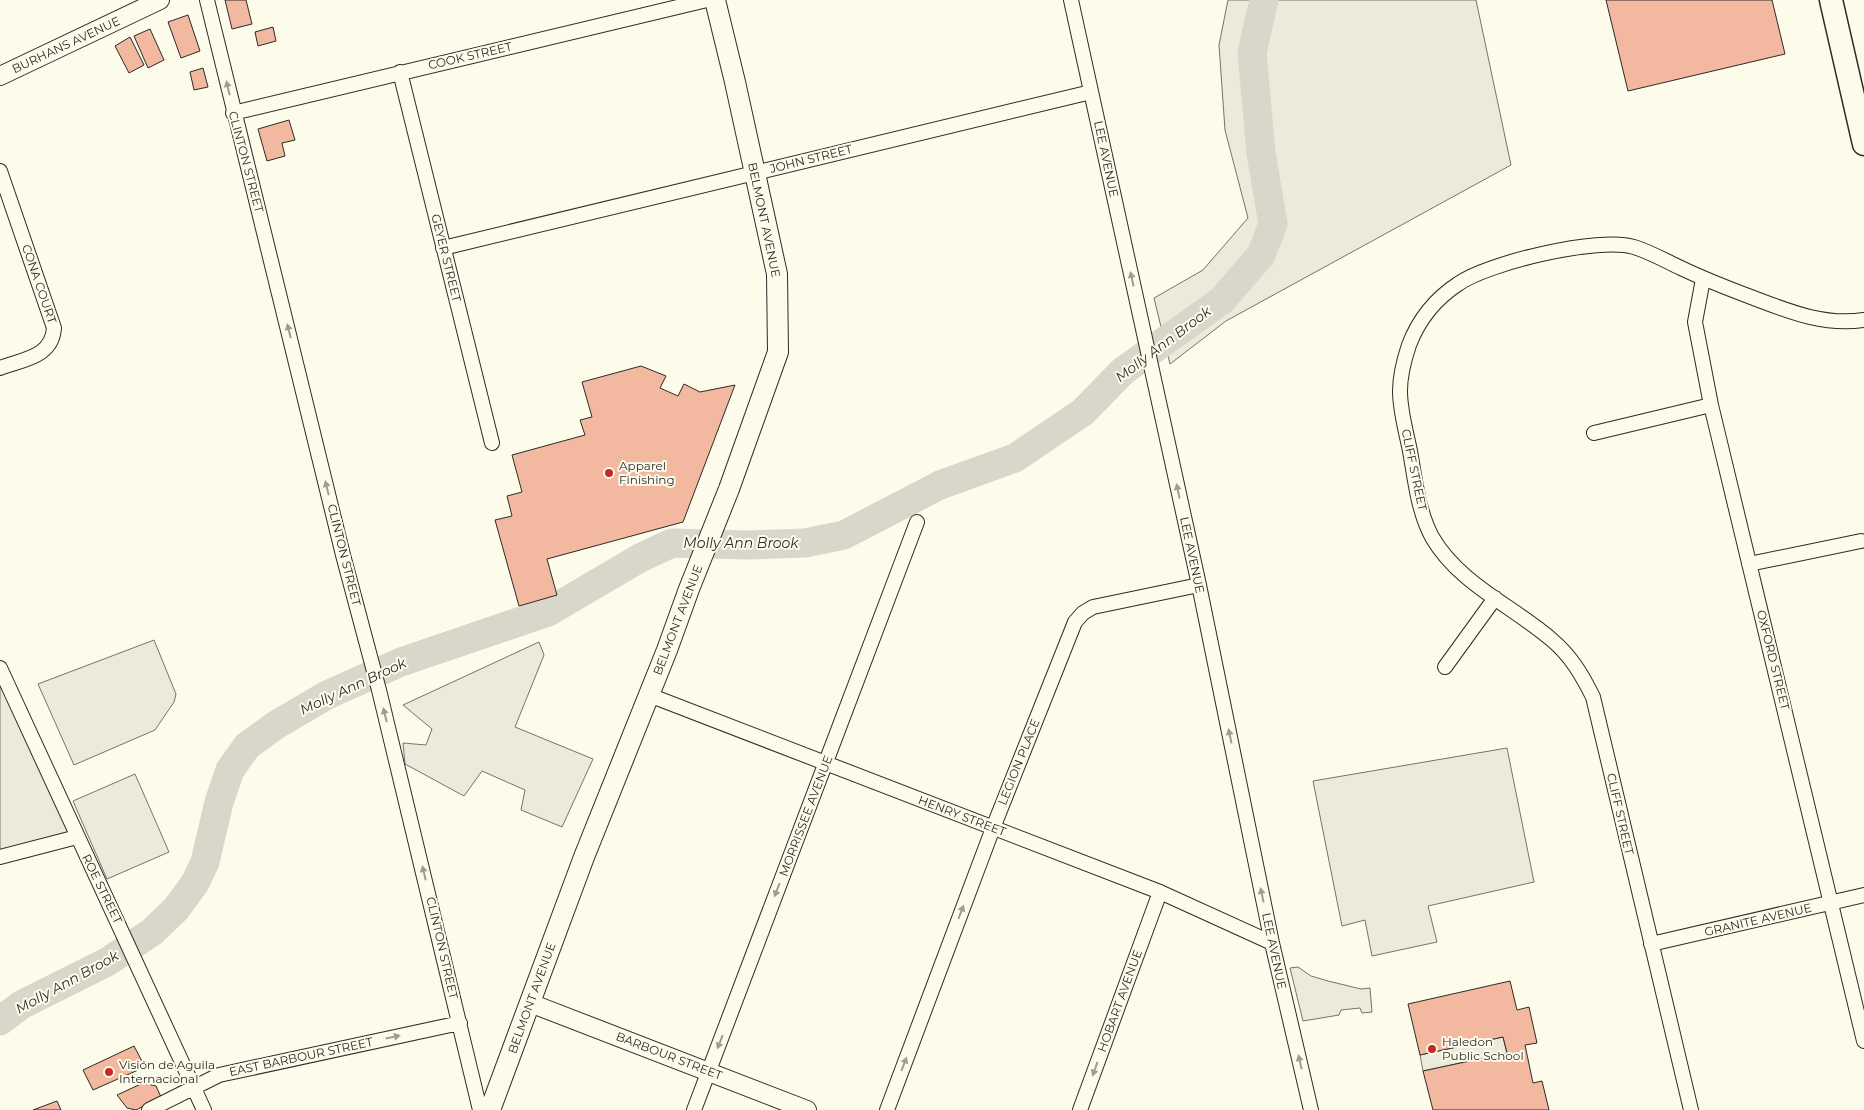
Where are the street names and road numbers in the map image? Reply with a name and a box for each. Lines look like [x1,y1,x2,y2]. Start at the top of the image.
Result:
street label: BURHANS AVENUE [9,13,122,76]
street label: COOK STREET [426,39,513,72]
street label: CLINTON STREET [226,109,267,214]
street label: LEE AVENUE [1091,119,1122,199]
street label: JOHN STREET [767,141,854,176]
street label: BELMONT AVENUE [745,161,784,279]
street label: GEYER STREET [428,212,465,304]
street label: CONA COURT [19,242,60,326]
street label: CLIFF STREET [1398,428,1431,512]
street label: CLINTON STREET [325,502,364,607]
street label: LEE AVENUE [1177,515,1208,595]
street label: BELMONT AVENUE [650,562,706,677]
street label: OXFORD STREET [1754,608,1793,712]
street label: LEGION PLACE [994,717,1043,807]
street label: MORRISSEE AVENUE [776,753,835,878]
street label: CLIFF STREET [1604,772,1637,856]
street label: HENRY STREET [916,792,1008,839]
street label: ROE STREET [79,851,126,926]
street label: CLINTON STREET [423,895,462,1001]
street label: GRANITE AVENUE [1703,900,1813,939]
street label: LEE AVENUE [1259,911,1290,991]
street label: BELMONT AVENUE [504,940,559,1055]
street label: HOBART AVENUE [1094,948,1145,1054]
street label: BARBOUR STREET [614,1028,724,1083]
street label: EAST BARBOUR STREET [228,1034,374,1079]

